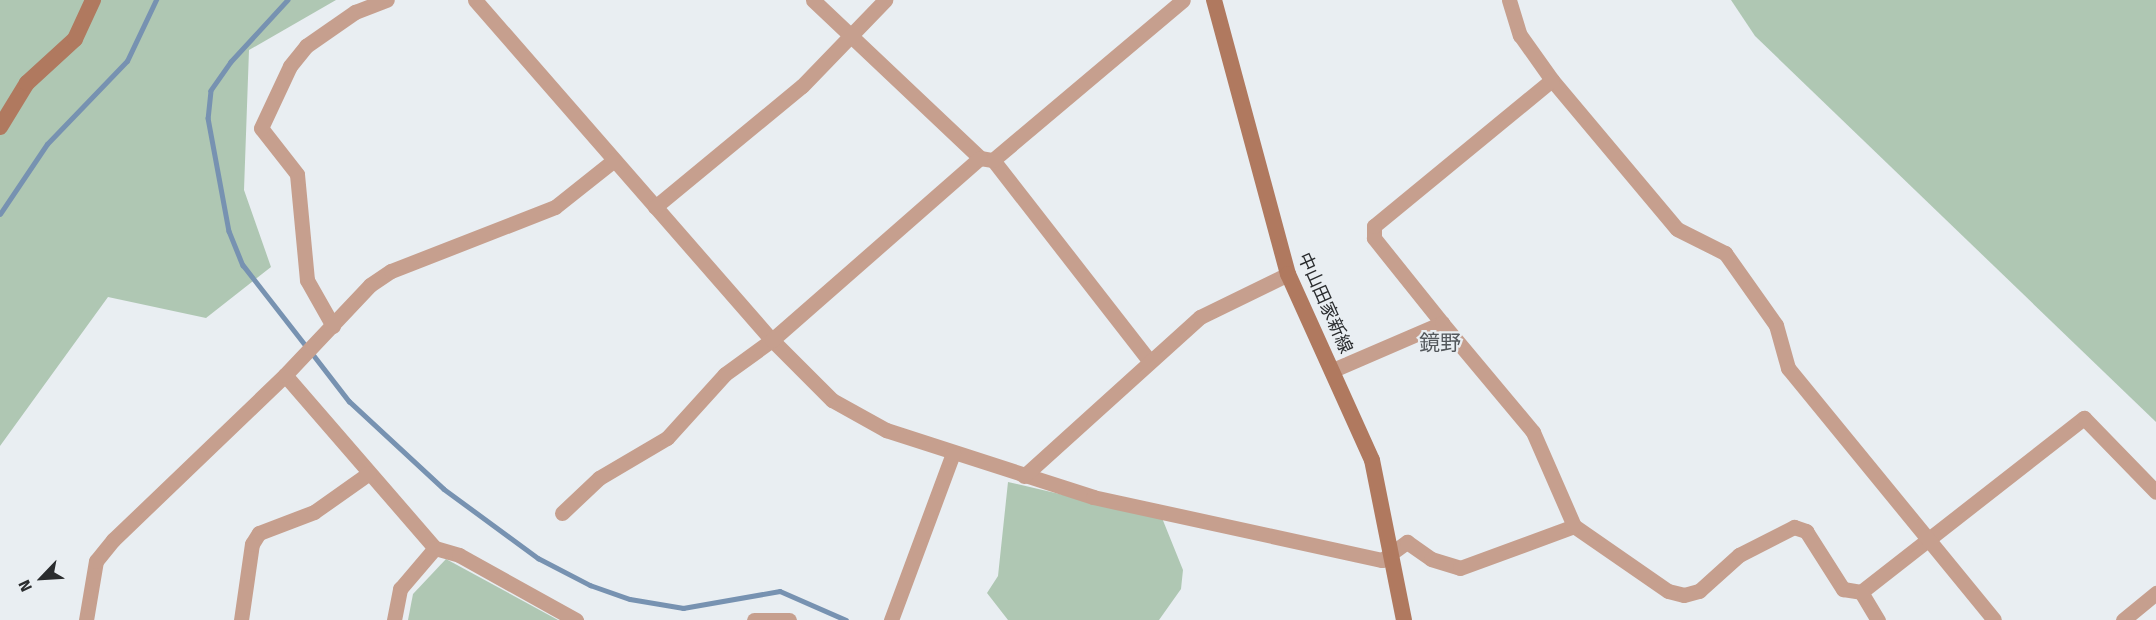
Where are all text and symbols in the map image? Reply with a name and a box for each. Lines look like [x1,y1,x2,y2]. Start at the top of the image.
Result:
street label: 中山田家新線 [1293,249,1357,357]
district label: 鏡野 [1419,330,1461,356]
north arrow [12,548,72,608]
text: N [14,577,36,595]

